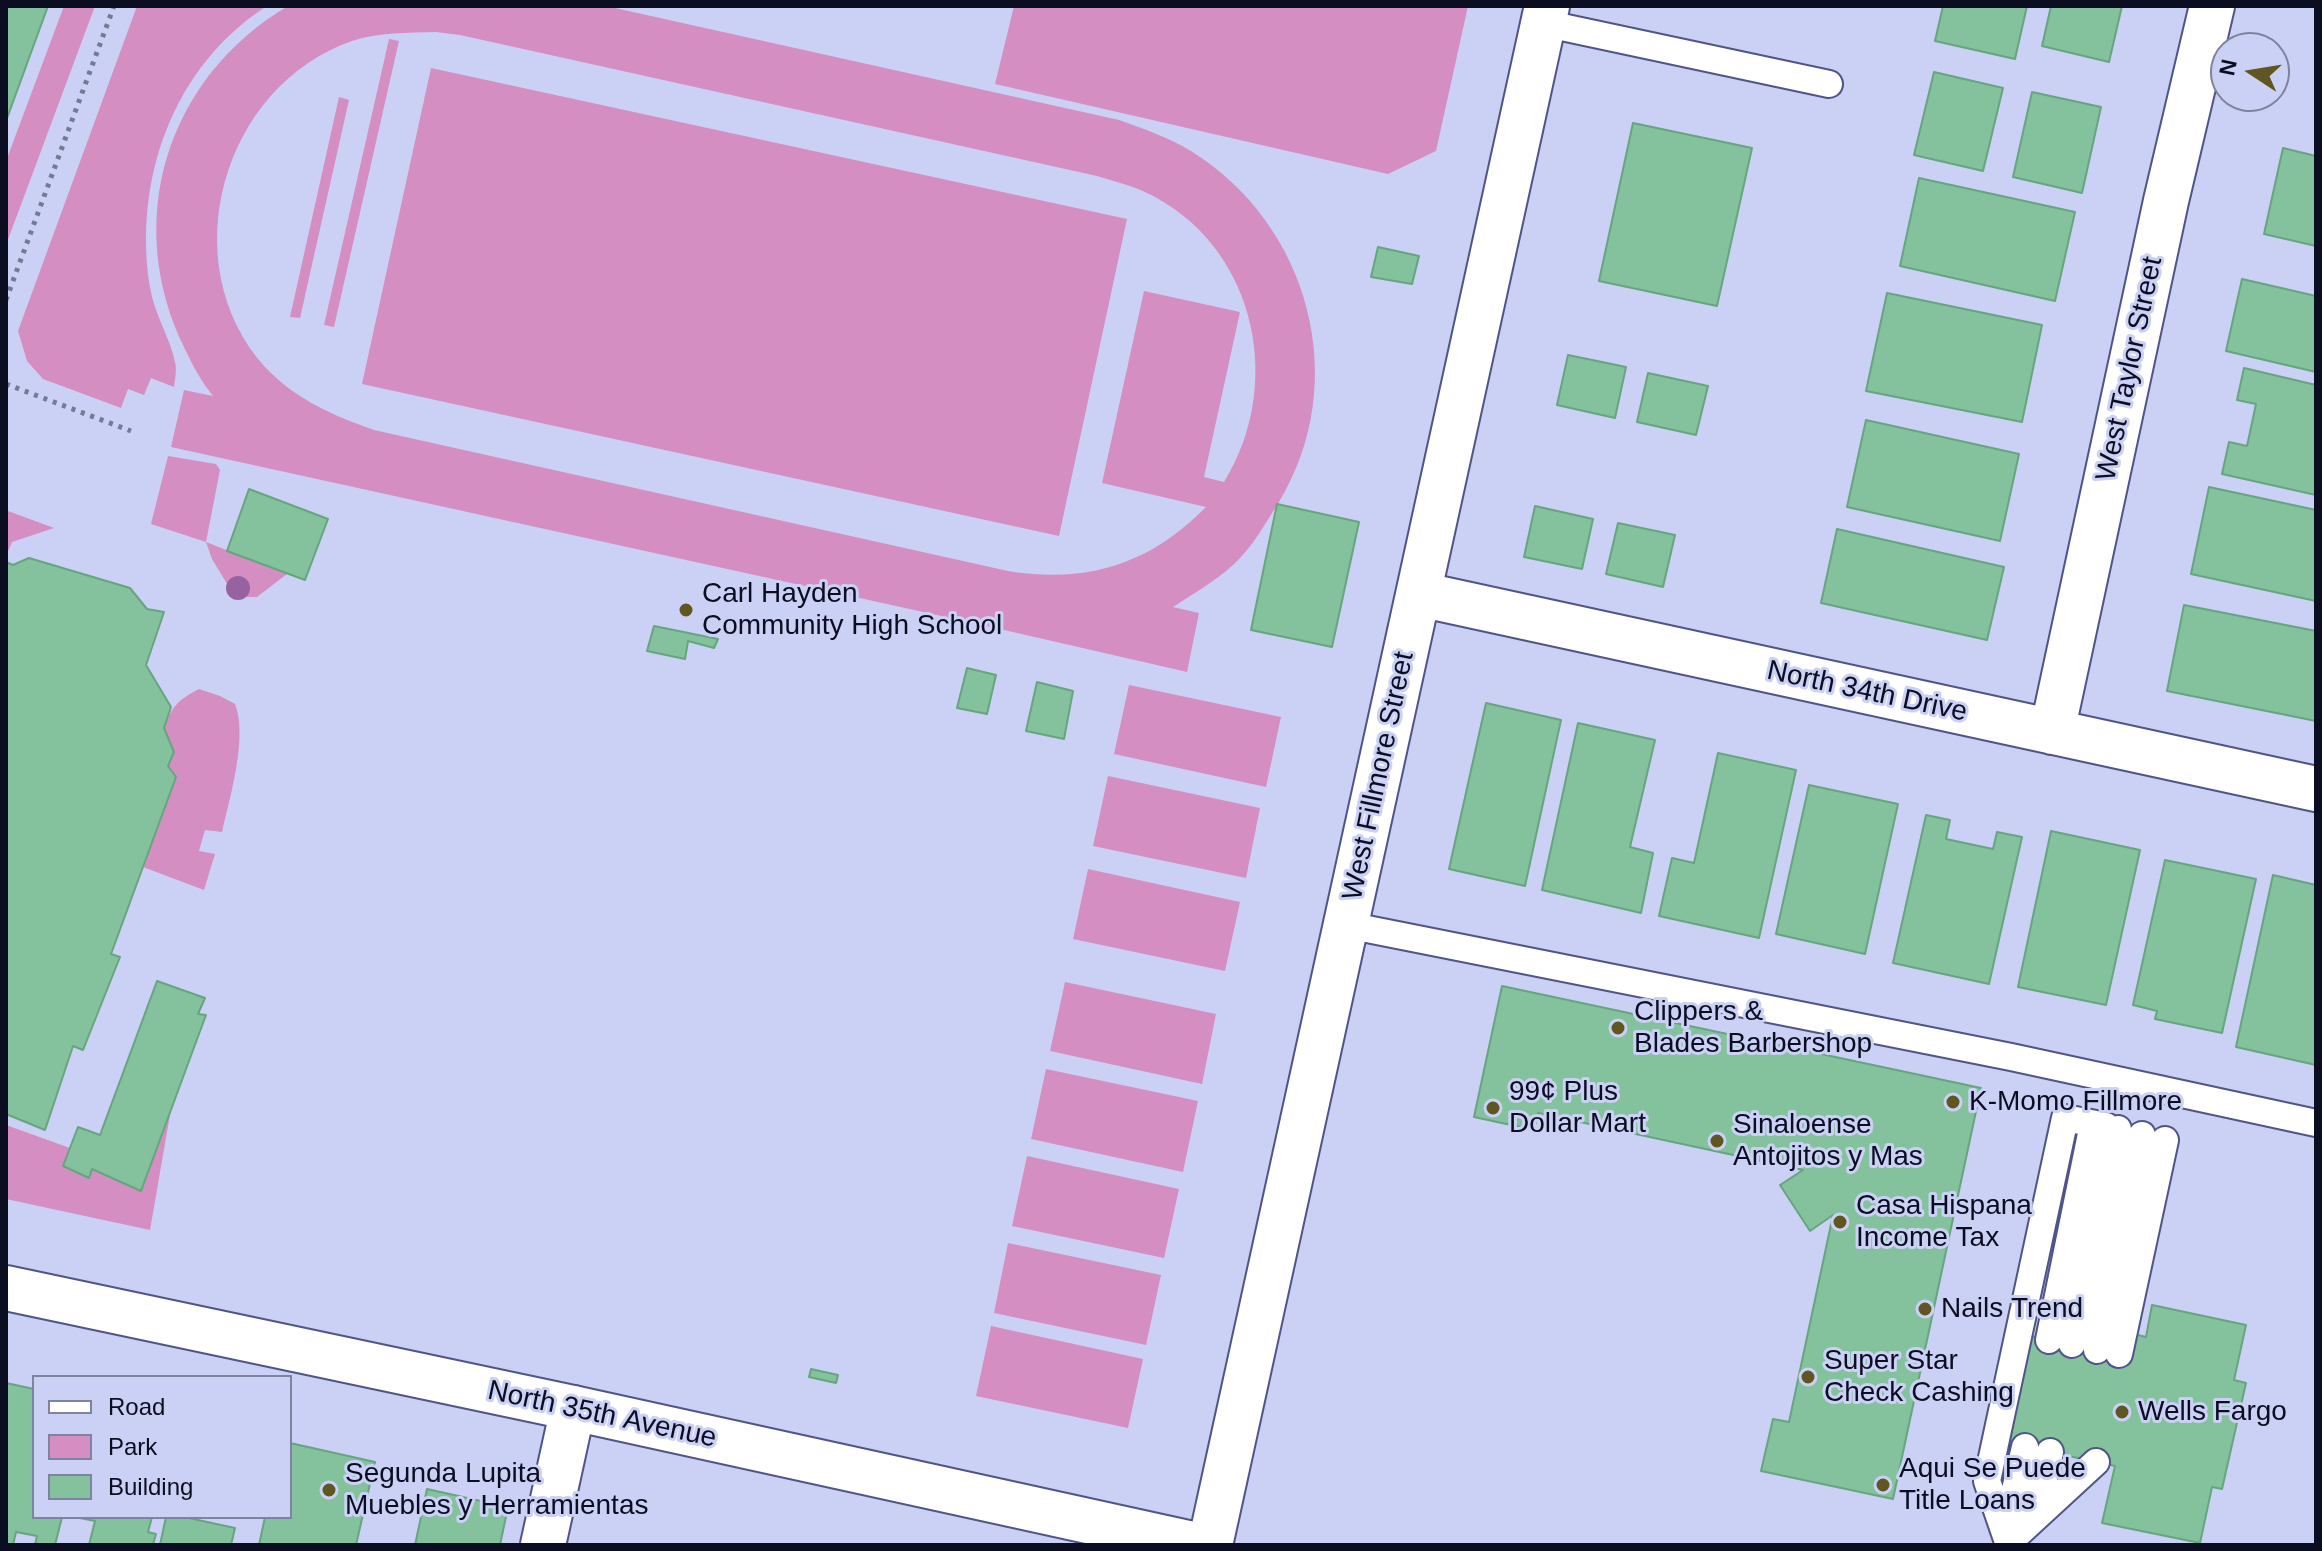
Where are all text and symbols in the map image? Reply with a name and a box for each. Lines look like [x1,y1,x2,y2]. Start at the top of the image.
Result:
north arrow [2210,32,2290,112]
text: N [2214,57,2242,78]
street label: West Taylor Street [2090,254,2170,484]
place label: Carl Hayden Community High School [702,577,1002,643]
marker: Carl Hayden Community High School [677,601,695,619]
street label: West Fillmore Street [1336,649,1422,903]
street label: North 34th Drive [1764,654,1970,730]
place label: Clippers & Blades Barbershop [1634,995,1872,1061]
marker: Clippers & Blades Barbershop [1609,1019,1627,1037]
place label: 99¢ Plus Dollar Mart [1509,1075,1646,1141]
place label: K-Momo Fillmore [1969,1085,2182,1119]
marker: K-Momo Fillmore [1944,1093,1962,1111]
marker: 99¢ Plus Dollar Mart [1484,1099,1502,1117]
place label: Sinaloense Antojitos y Mas [1733,1108,1923,1174]
marker: Sinaloense Antojitos y Mas [1708,1132,1726,1150]
place label: Casa Hispana Income Tax [1856,1189,2032,1255]
marker: Casa Hispana Income Tax [1831,1213,1849,1231]
place label: Nails Trend [1941,1292,2083,1326]
marker: Nails Trend [1916,1300,1934,1318]
place label: Super Star Check Cashing [1824,1344,2014,1410]
marker: Super Star Check Cashing [1799,1368,1817,1386]
street label: North 35th Avenue [485,1374,719,1456]
legend [32,1375,292,1519]
text: Road [108,1393,165,1420]
place label: Wells Fargo [2138,1395,2287,1429]
marker: Wells Fargo [2113,1403,2131,1421]
text: Park [108,1433,157,1460]
place label: Aqui Se Puede Title Loans [1899,1452,2086,1518]
place label: Segunda Lupita Muebles y Herramientas [345,1457,648,1523]
text: Building [108,1473,193,1500]
marker: Aqui Se Puede Title Loans [1874,1476,1892,1494]
marker: Segunda Lupita Muebles y Herramientas [320,1481,338,1499]

